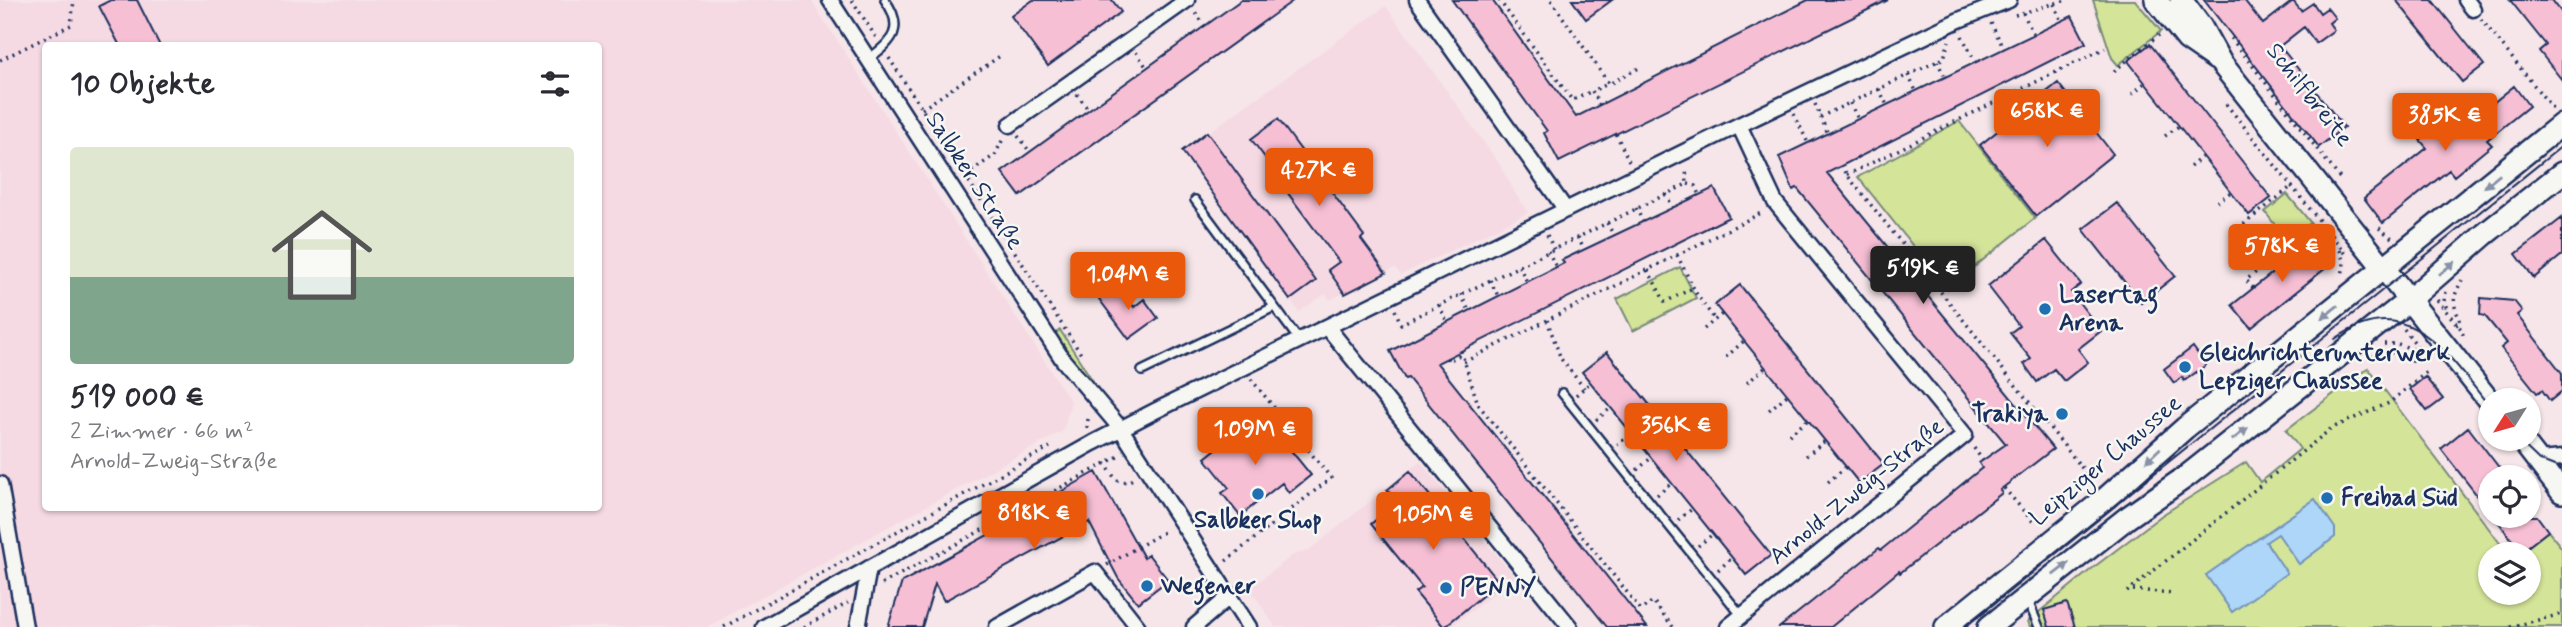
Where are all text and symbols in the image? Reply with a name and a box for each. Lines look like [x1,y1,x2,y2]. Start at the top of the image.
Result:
street label: Schilfbreite [2259,37,2359,153]
text: 10 Objekte [70,65,215,104]
icon: filters [536,65,574,103]
pin: 658K € [1990,90,2104,149]
pin: 385K € [2388,94,2502,153]
text: 658K € [2010,97,2084,127]
text: 385K € [2408,101,2482,131]
street label: Salbker Straße [918,106,1030,256]
pin: 427K € [1262,148,1376,208]
text: 427K € [1281,156,1357,186]
one-way arrow [2483,173,2501,188]
icon: home [259,192,385,318]
pin: 578K € [2225,224,2339,284]
text: 578K € [2244,232,2320,262]
pin: 519K € [1866,246,1980,306]
pin: 1.04M € [1063,252,1193,312]
text: 519K € [1886,254,1960,284]
text: 1.04M € [1086,260,1170,290]
one-way arrow [2439,261,2456,276]
place label: Lasertag Arena [2059,280,2158,339]
marker: Lasertag Arena [2037,301,2053,317]
one-way arrow [2322,304,2339,319]
place label: Gleichrichterunterwerk Lepziger Chaussee [2199,338,2451,398]
marker: Gleichrichterunterwerk Lepziger Chaussee [2177,359,2193,375]
text: 519 000 € [70,378,205,417]
street label: Leipziger Chaussee [2024,388,2190,535]
north arrow [2478,388,2541,452]
map controls [2478,388,2541,605]
place label: Trakiya [1972,399,2049,430]
pin: 356K € [1619,404,1733,463]
marker: Trakiya [2054,406,2070,422]
pin: 1.09M € [1190,407,1320,467]
text: 356K € [1640,411,1712,441]
street label: Arnold-Zweig-Straße [1763,412,1951,572]
text: 1.09M € [1213,415,1297,445]
text: 2 Zimmer · 66 m² [70,417,253,447]
one-way arrow [2232,427,2249,442]
text: Arnold-Zweig-Straße [70,447,278,477]
one-way arrow [2145,447,2162,464]
button: locate [2478,465,2541,528]
place label: Freibad Süd [2341,483,2458,514]
marker: Salbker Shop [1250,486,1266,502]
marker: Freibad Süd [2319,490,2335,506]
pin: 818K € [977,491,1091,551]
pin: 1.05M € [1368,492,1498,552]
text: 818K € [998,499,1070,529]
text: 1.05M € [1392,500,1474,530]
place label: Salbker Shop [1194,505,1322,536]
button: layers [2478,542,2541,605]
one-way arrow [2052,562,2070,577]
place label: Wegener [1160,571,1256,605]
place label: PENNY [1460,573,1536,604]
marker: Wegener [1139,578,1155,594]
marker: PENNY [1438,580,1454,596]

